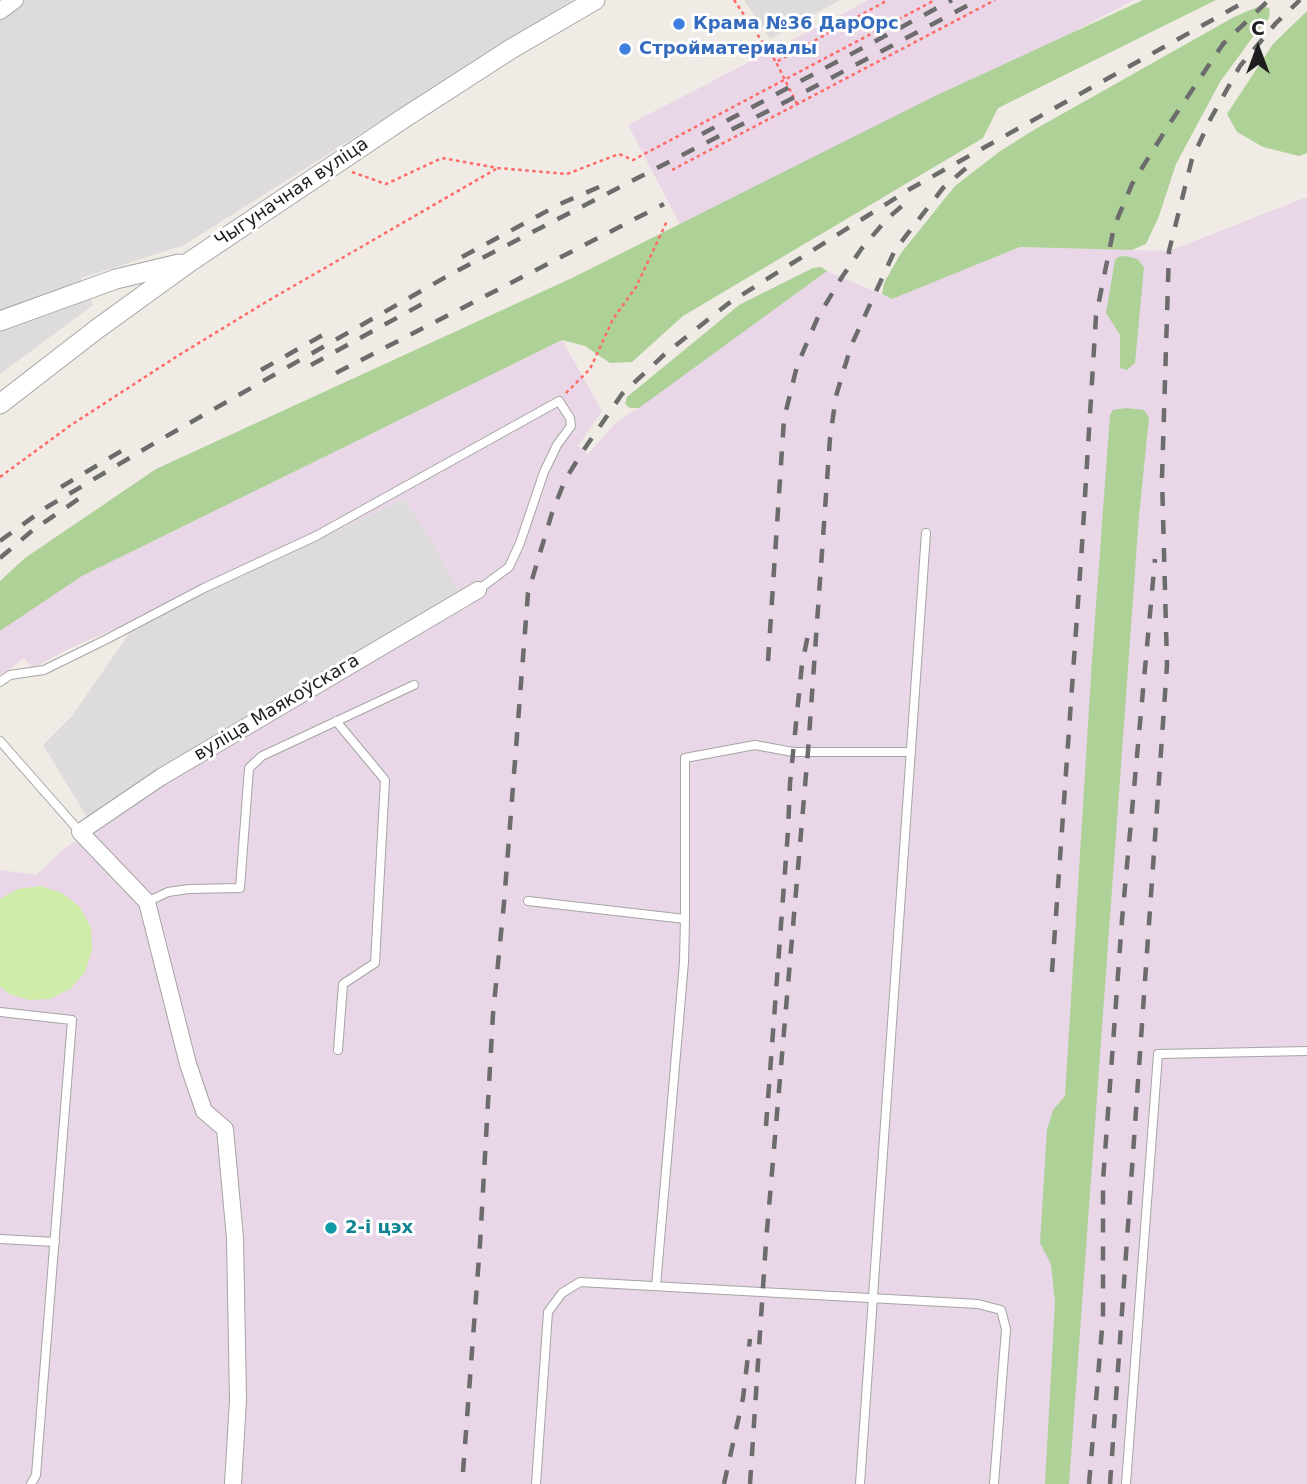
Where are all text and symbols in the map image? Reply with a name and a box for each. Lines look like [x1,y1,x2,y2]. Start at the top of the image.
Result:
place label: Крама №36 ДарОрс [693,13,899,35]
north arrow [1223,14,1293,84]
marker: Крама №36 ДарОрс [671,16,687,32]
text: С [1251,17,1265,39]
place label: Стройматериалы [639,38,817,60]
marker: Стройматериалы [617,41,633,57]
street label: Чыгуначная вуліца [211,134,373,252]
street label: вуліца Маякоўскага [190,650,364,766]
place label: 2-і цэх [345,1217,413,1239]
marker: 2-і цэх [323,1220,339,1236]

